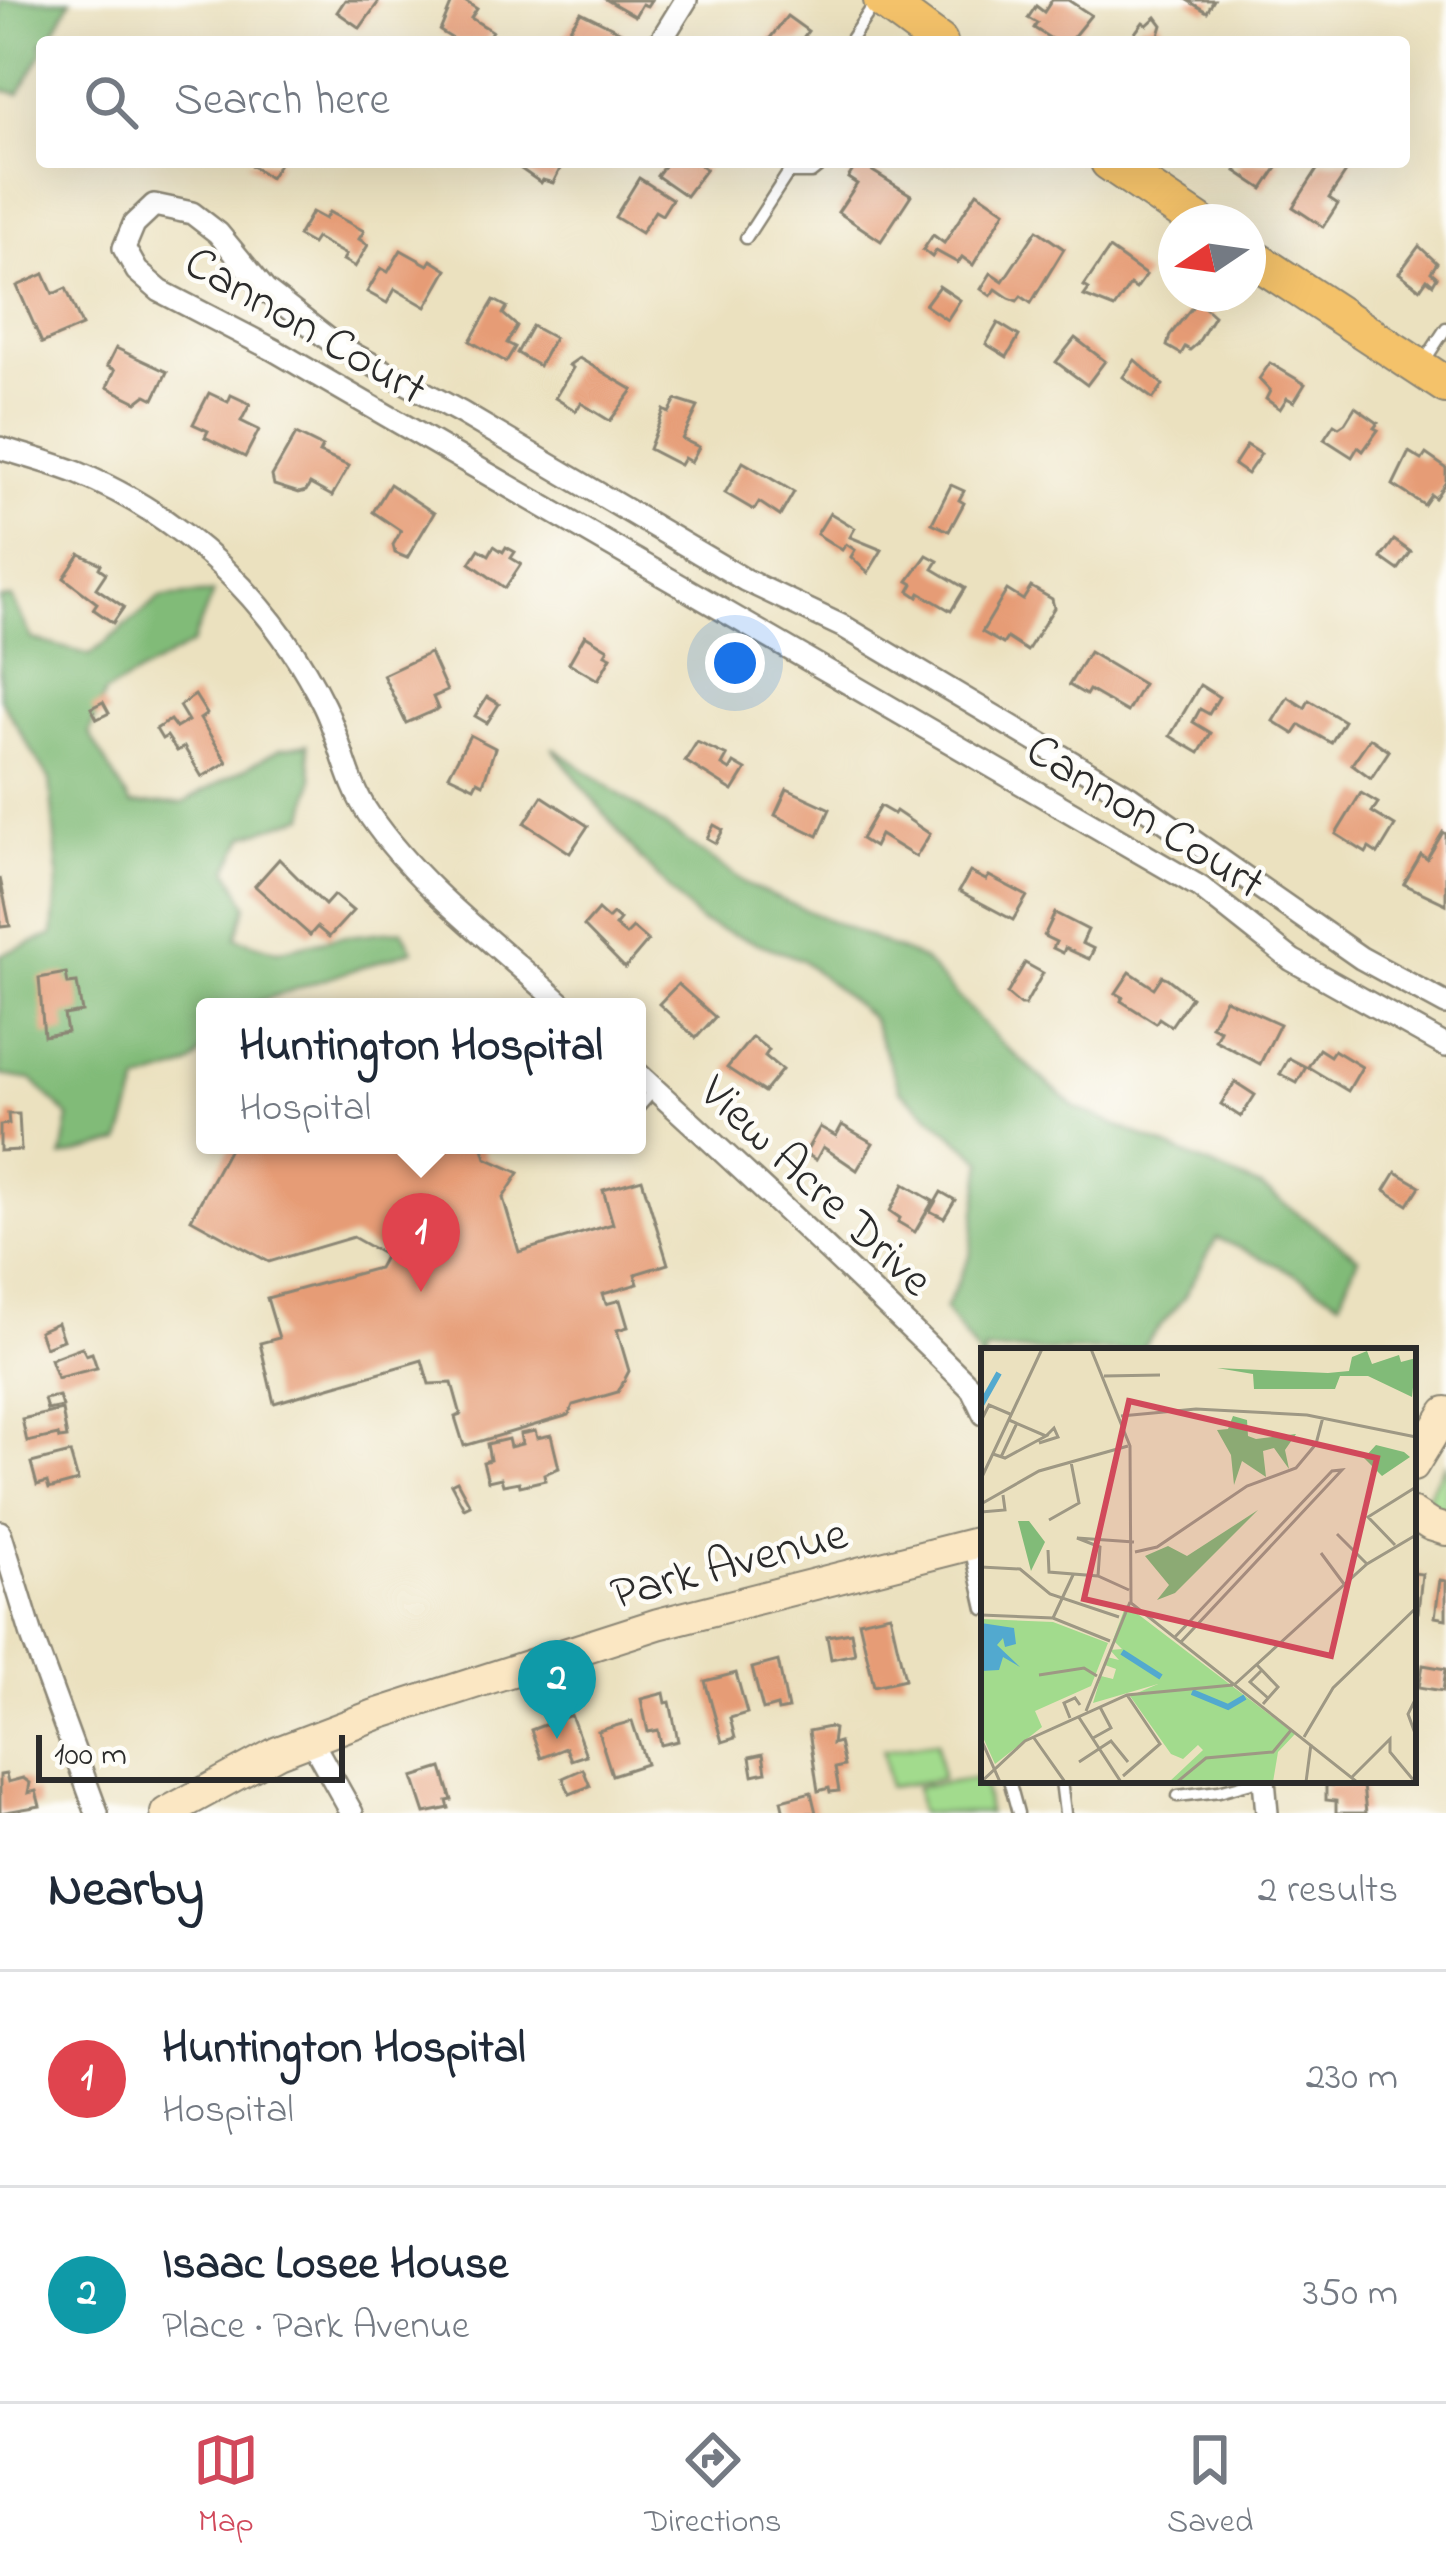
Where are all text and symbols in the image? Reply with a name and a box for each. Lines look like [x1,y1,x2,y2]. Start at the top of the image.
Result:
search box [36,36,1410,168]
icon: search [78,69,144,135]
text: Search here [174,69,390,135]
north arrow [1158,204,1266,312]
street label: Cannon Court [170,230,439,425]
your location [705,633,765,693]
street label: Cannon Court [1011,717,1277,919]
popup [196,998,646,1154]
text: Huntington Hospital [239,1015,603,1081]
street label: View Acre Drive [681,1060,948,1315]
text: Hospital [239,1081,371,1138]
pin: 1 [382,1193,460,1292]
inset map [981,1348,1416,1783]
street label: Park Avenue [603,1501,856,1631]
pin: 2 [518,1640,596,1739]
scale bar [36,1729,345,1782]
text: 100 m [54,1732,127,1780]
text: Nearby [48,1854,204,1929]
text: 2 results [1258,1863,1398,1920]
text: Huntington Hospital [162,2017,526,2083]
text: 1 [81,2050,93,2107]
text: 230 m [1306,2050,1398,2107]
text: Hospital [162,2083,294,2140]
text: Isaac Losee House [162,2233,508,2299]
text: 2 [77,2266,97,2323]
text: 350 m [1303,2266,1398,2323]
text: Place · Park Avenue [162,2299,469,2356]
tab: Map [193,2427,259,2547]
tab: Directions [644,2427,782,2547]
tab: Saved [1167,2427,1253,2547]

